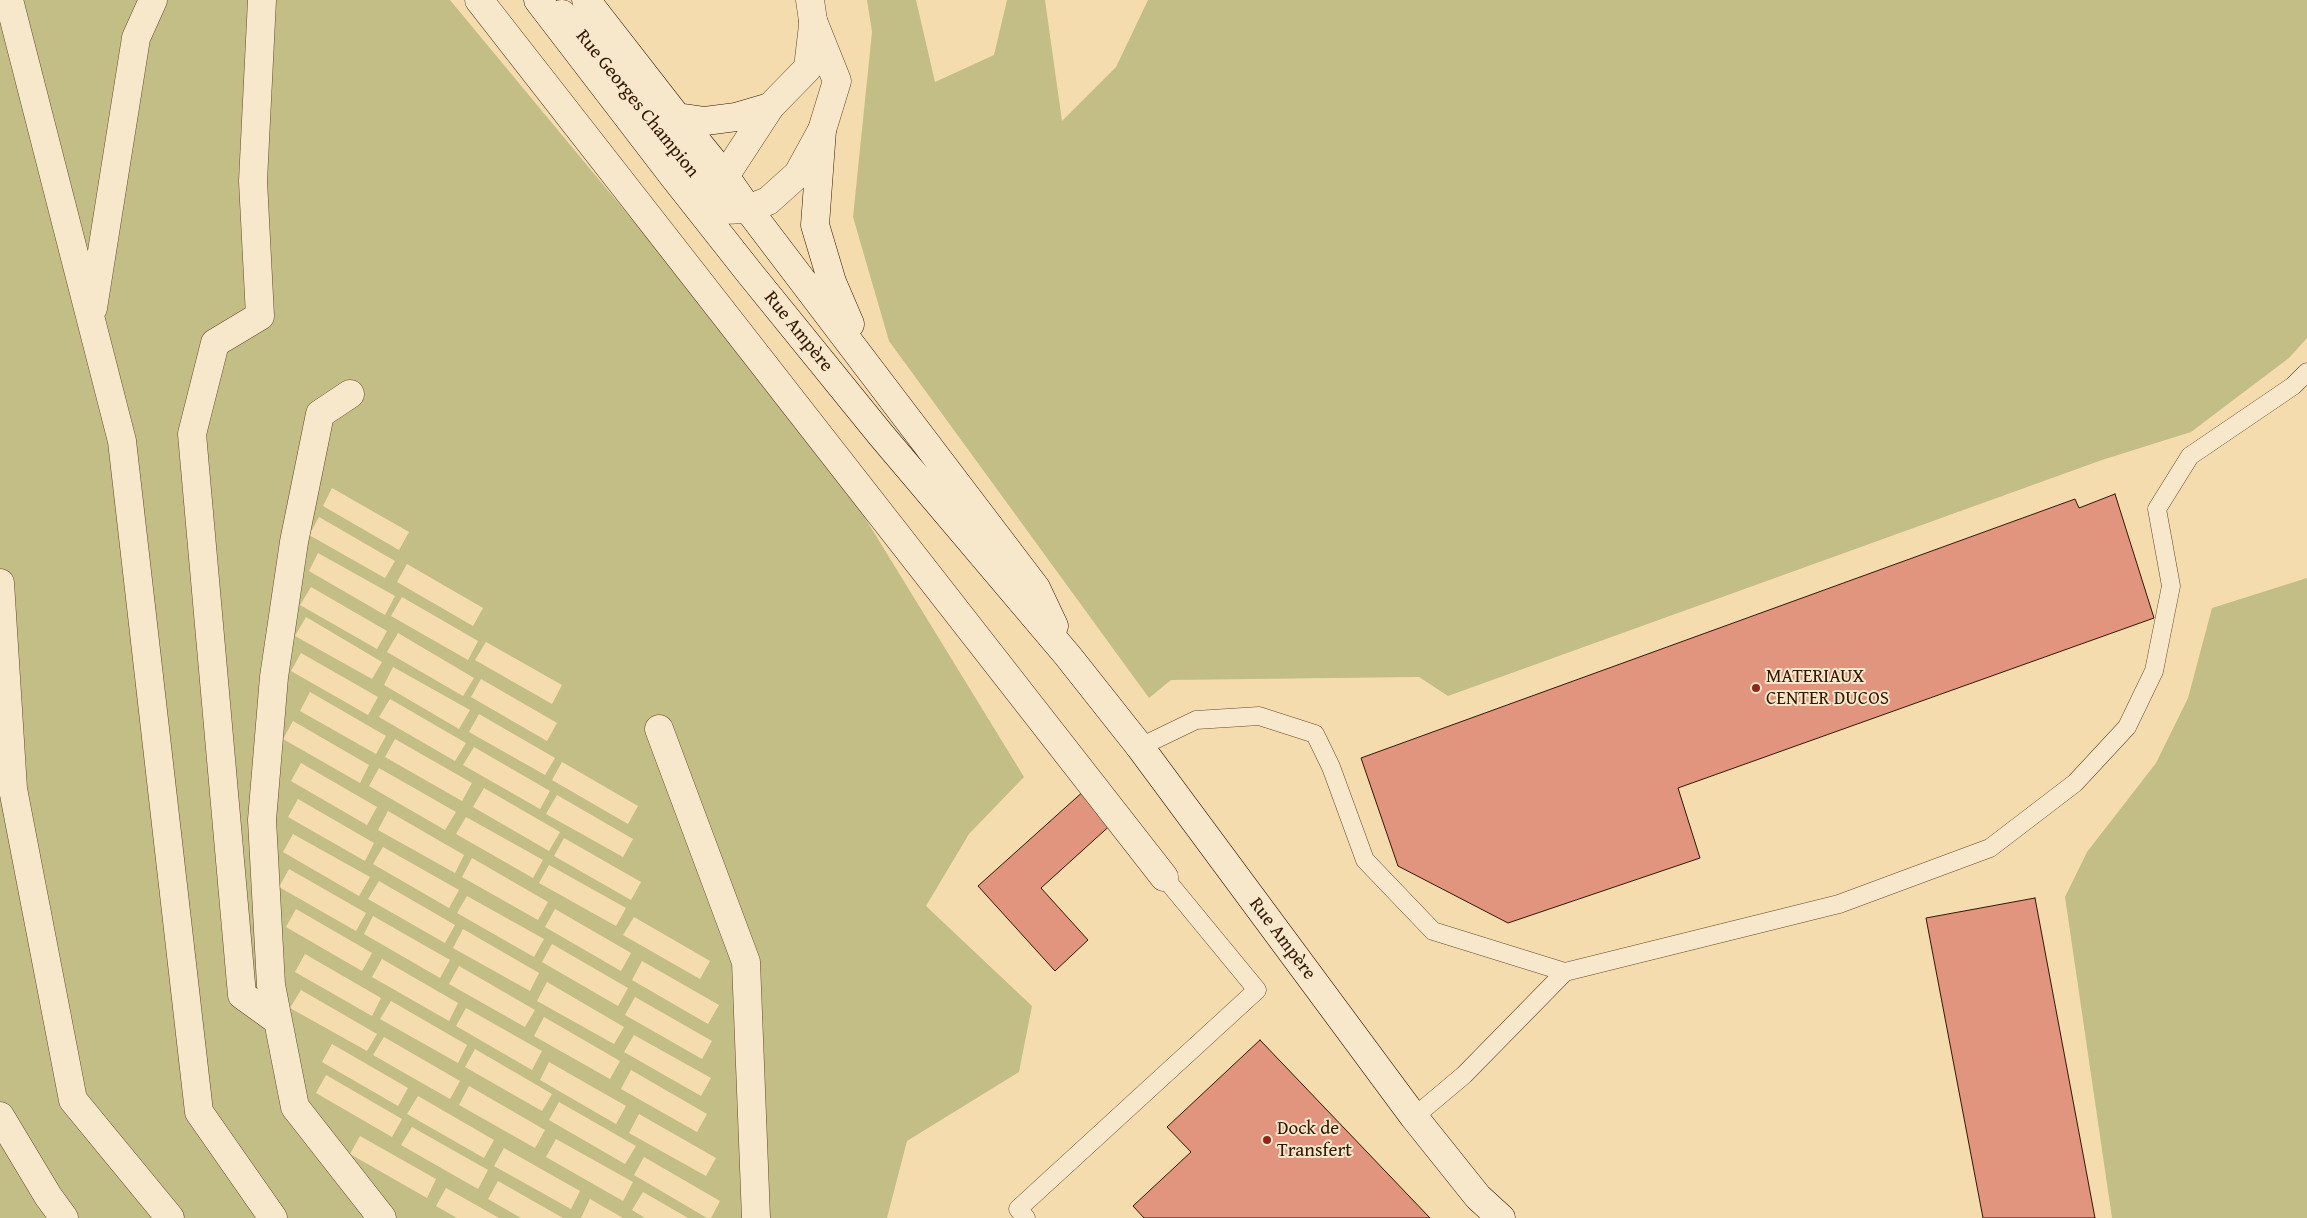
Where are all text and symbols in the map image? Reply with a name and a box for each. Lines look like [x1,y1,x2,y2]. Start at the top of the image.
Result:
street label: Rue Georges Champion [570,26,704,182]
street label: Rue Ampère [759,287,837,377]
place label: MATERIAUX CENTER DUCOS [1766,666,1889,710]
marker: MATERIAUX CENTER DUCOS [1750,682,1762,694]
street label: Rue Ampère [1244,893,1320,985]
place label: Dock de Transfert [1277,1118,1352,1162]
marker: Dock de Transfert [1261,1134,1273,1146]

